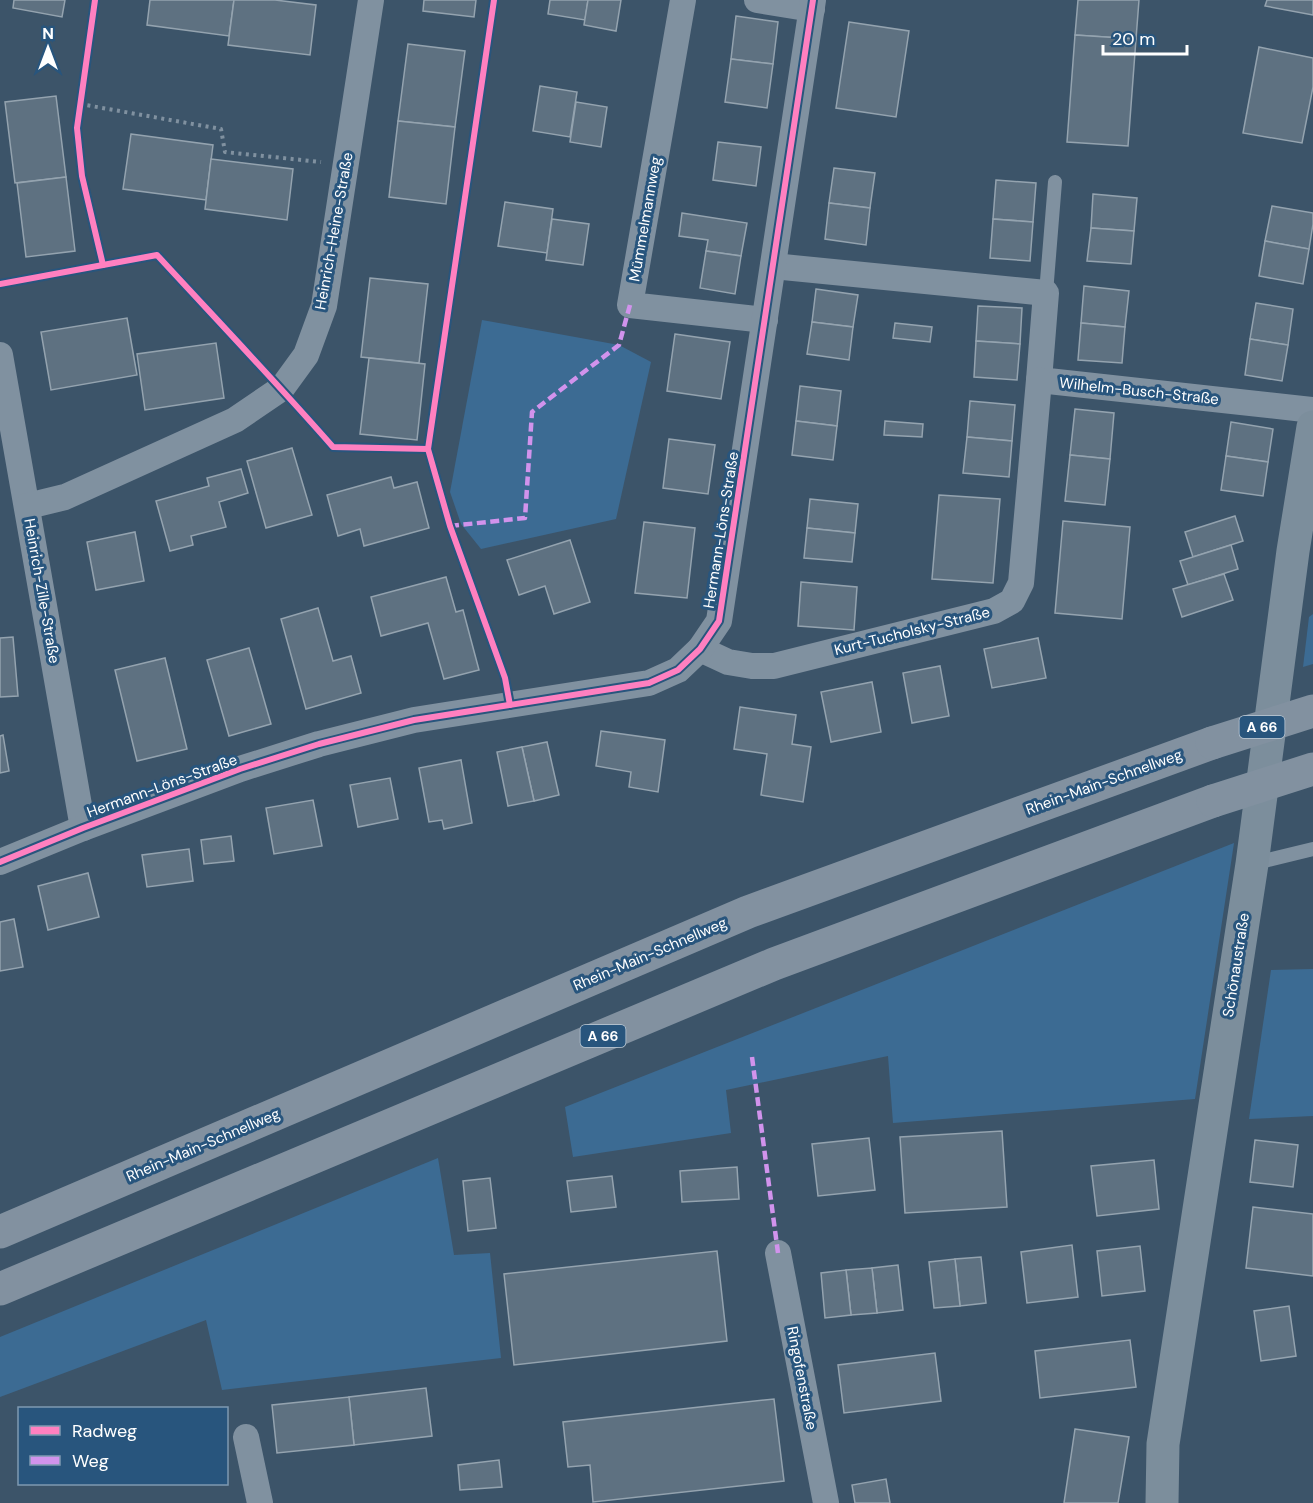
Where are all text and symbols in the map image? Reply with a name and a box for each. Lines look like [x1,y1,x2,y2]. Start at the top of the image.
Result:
north arrow [18,18,78,78]
scale bar [1103,18,1187,56]
text: N [42,23,54,44]
text: 20 m [1112,27,1155,51]
street label: Heinrich-Heine-Straße [310,151,358,311]
street label: Mümmelmannweg [624,155,666,283]
street label: Wilhelm-Busch-Straße [1058,373,1220,409]
street label: Hermann-Löns-Straße [699,450,743,610]
street label: Heinrich-Zille-Straße [19,517,65,665]
street label: Kurt-Tucholsky-Straße [832,602,992,660]
road number: A 66 [1240,716,1284,738]
street label: Rhein-Main-Schnellweg [1023,744,1185,820]
street label: Hermann-Löns-Straße [84,750,240,822]
street label: Schönaustraße [1218,911,1254,1019]
street label: Rhein-Main-Schnellweg [570,913,730,995]
road number: A 66 [580,1025,626,1047]
street label: Rhein-Main-Schnellweg [123,1104,283,1186]
street label: Ringofenstraße [782,1325,822,1431]
legend [18,1407,228,1485]
text: Radweg [72,1419,137,1443]
text: Weg [72,1449,109,1473]

